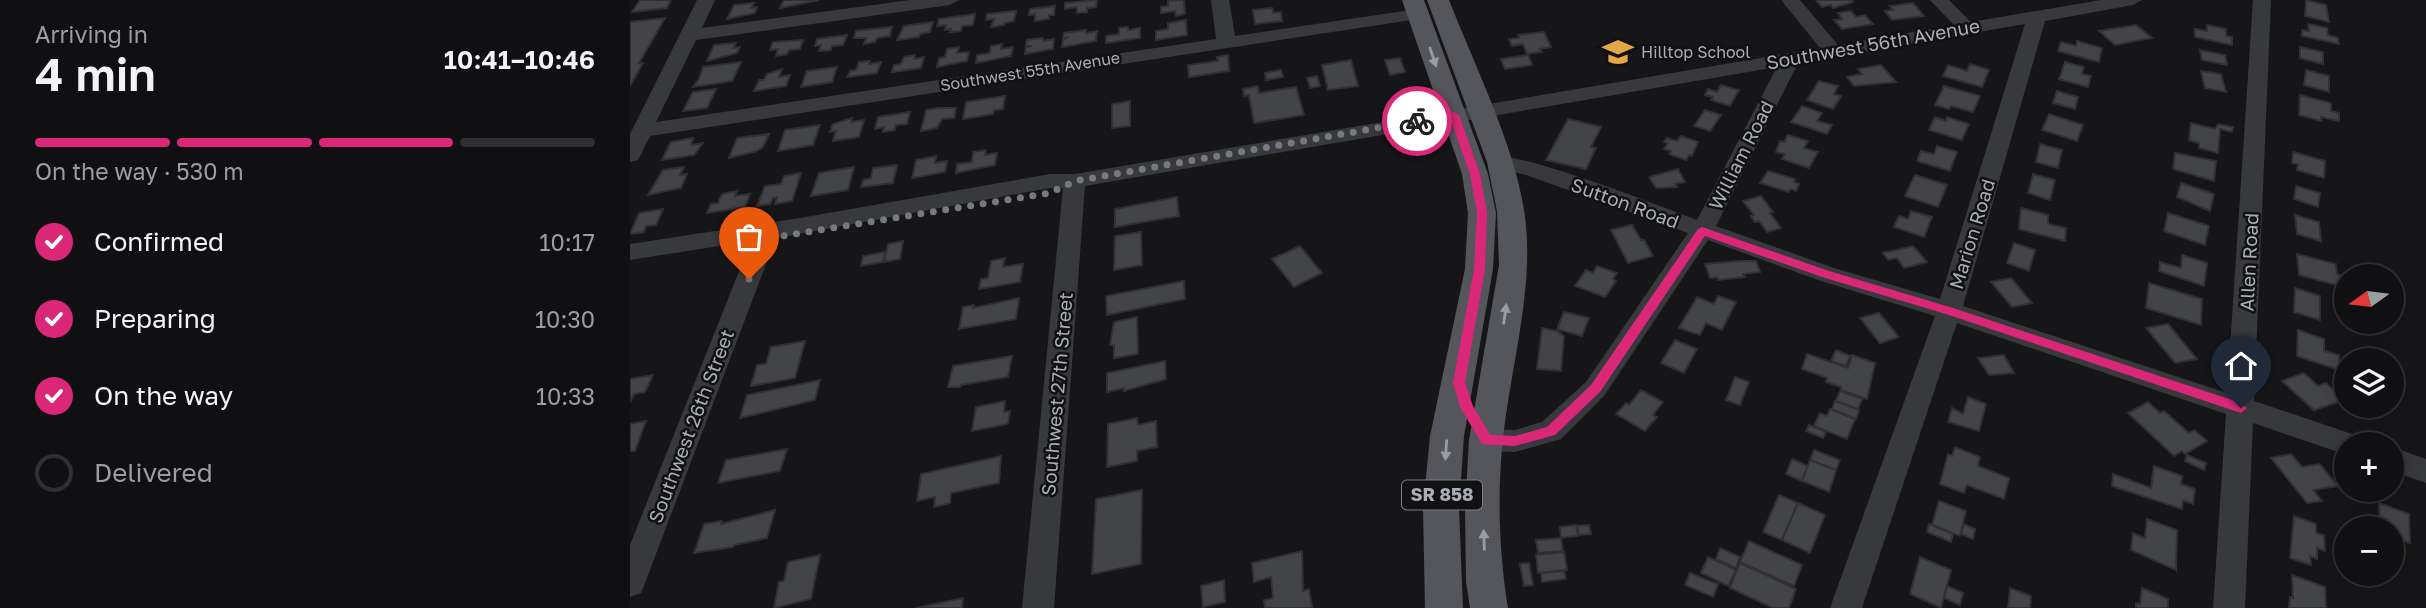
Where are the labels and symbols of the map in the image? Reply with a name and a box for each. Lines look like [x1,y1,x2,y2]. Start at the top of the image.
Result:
street label: Southwest 56th Avenue [1764,13,1981,74]
school or university icon: Hilltop School [1601,35,1635,69]
place label: Hilltop School [1641,42,1750,62]
street label: Southwest 55th Avenue [939,47,1121,95]
one-way arrow [1428,47,1439,68]
courier [1382,86,1452,156]
street label: William Road [1703,96,1778,213]
street label: Sutton Road [1568,172,1682,233]
street label: Marion Road [1944,176,1999,292]
pin [719,207,779,279]
street label: Allen Road [2234,212,2263,312]
north arrow [2334,264,2404,334]
street label: Southwest 27th Street [1036,291,1077,497]
one-way arrow [1500,303,1511,325]
street label: Southwest 26th Street [643,326,738,526]
pin [2211,336,2271,408]
one-way arrow [1440,439,1451,461]
road number: SR 858 [1402,480,1482,509]
one-way arrow [1478,529,1489,551]

